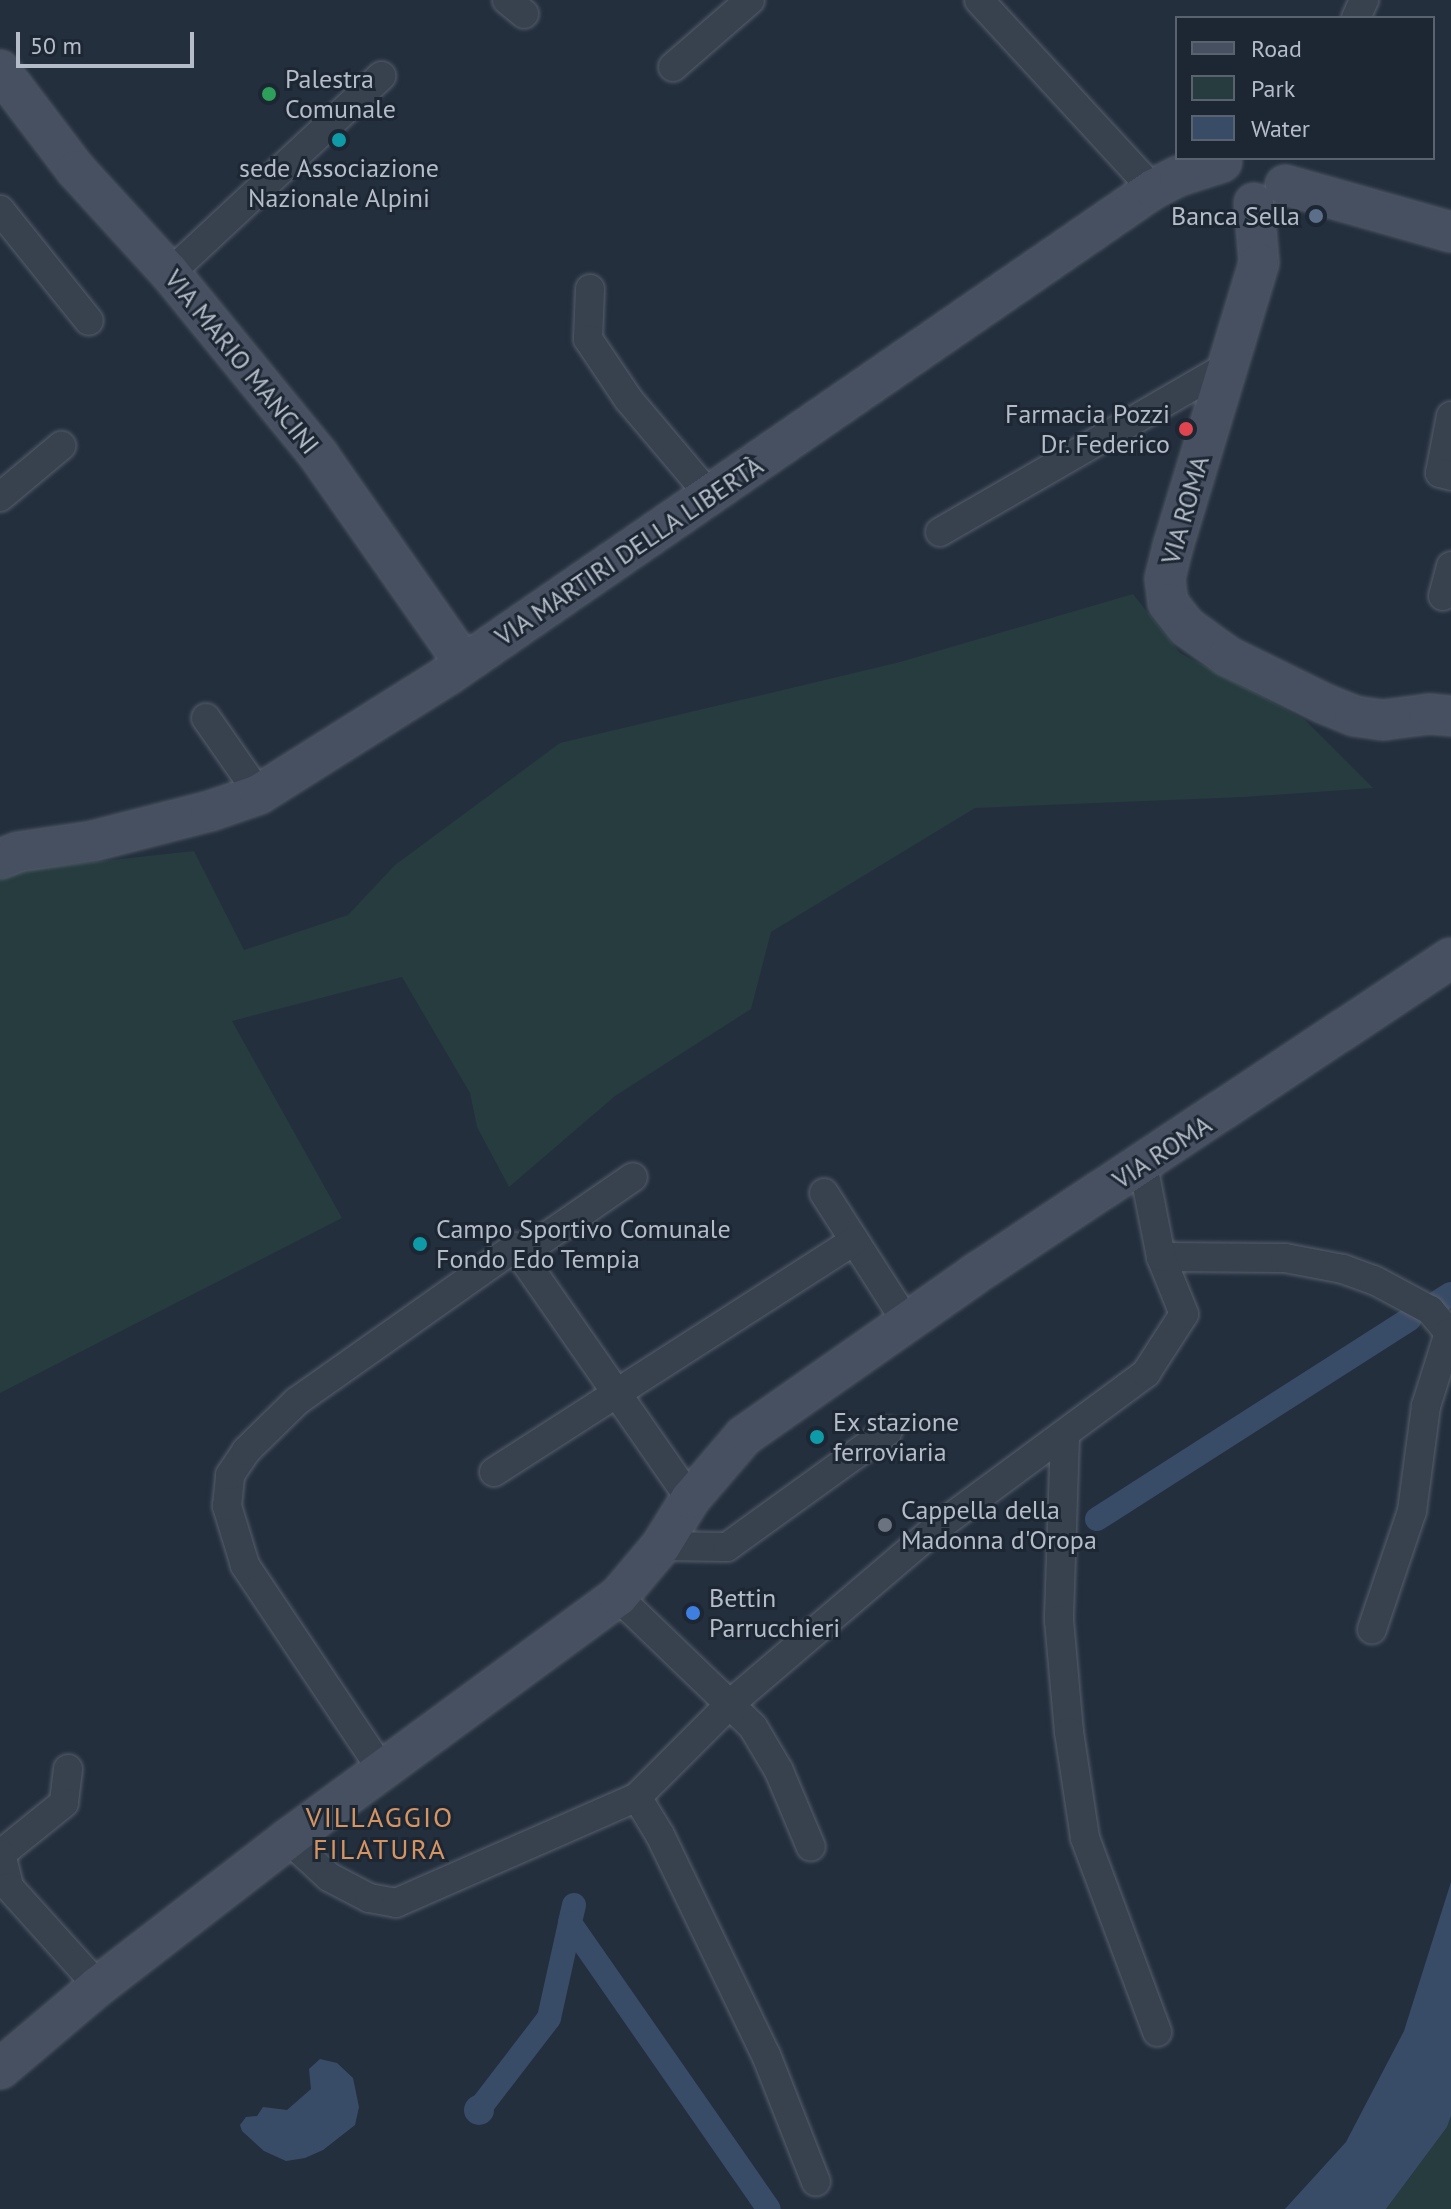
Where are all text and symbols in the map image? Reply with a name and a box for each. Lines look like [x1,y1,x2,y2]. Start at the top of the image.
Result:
scale bar [20,16,198,66]
legend [1175,16,1435,160]
text: 50 m [30,30,82,61]
text: Road [1251,33,1302,64]
place label: Palestra Comunale [285,63,396,124]
text: Park [1251,73,1295,104]
marker: Palestra Comunale [260,85,278,103]
text: Water [1251,113,1310,144]
marker: sede Associazione Nazionale Alpini [330,131,348,149]
place label: sede Associazione Nazionale Alpini [239,152,439,214]
place label: Banca Sella [1171,200,1300,232]
marker: Banca Sella [1307,207,1325,225]
street label: VIA MARIO MANCINI [158,263,326,461]
place label: Farmacia Pozzi Dr. Federico [1005,398,1170,460]
marker: Farmacia Pozzi Dr. Federico [1177,420,1195,438]
street label: VIA MARTIRI DELLA LIBERTÀ [488,449,770,653]
street label: VIA ROMA [1155,452,1215,568]
street label: VIA ROMA [1106,1108,1218,1196]
place label: Campo Sportivo Comunale Fondo Edo Tempia [436,1213,731,1274]
marker: Campo Sportivo Comunale Fondo Edo Tempia [411,1235,429,1253]
place label: Ex stazione ferroviaria [833,1406,960,1468]
marker: Ex stazione ferroviaria [808,1428,826,1446]
place label: Cappella della Madonna d'Oropa [901,1494,1097,1556]
marker: Cappella della Madonna d'Oropa [876,1516,894,1534]
place label: Bettin Parrucchieri [709,1582,840,1644]
marker: Bettin Parrucchieri [684,1604,702,1622]
district label: VILLAGGIO FILATURA [306,1800,454,1866]

